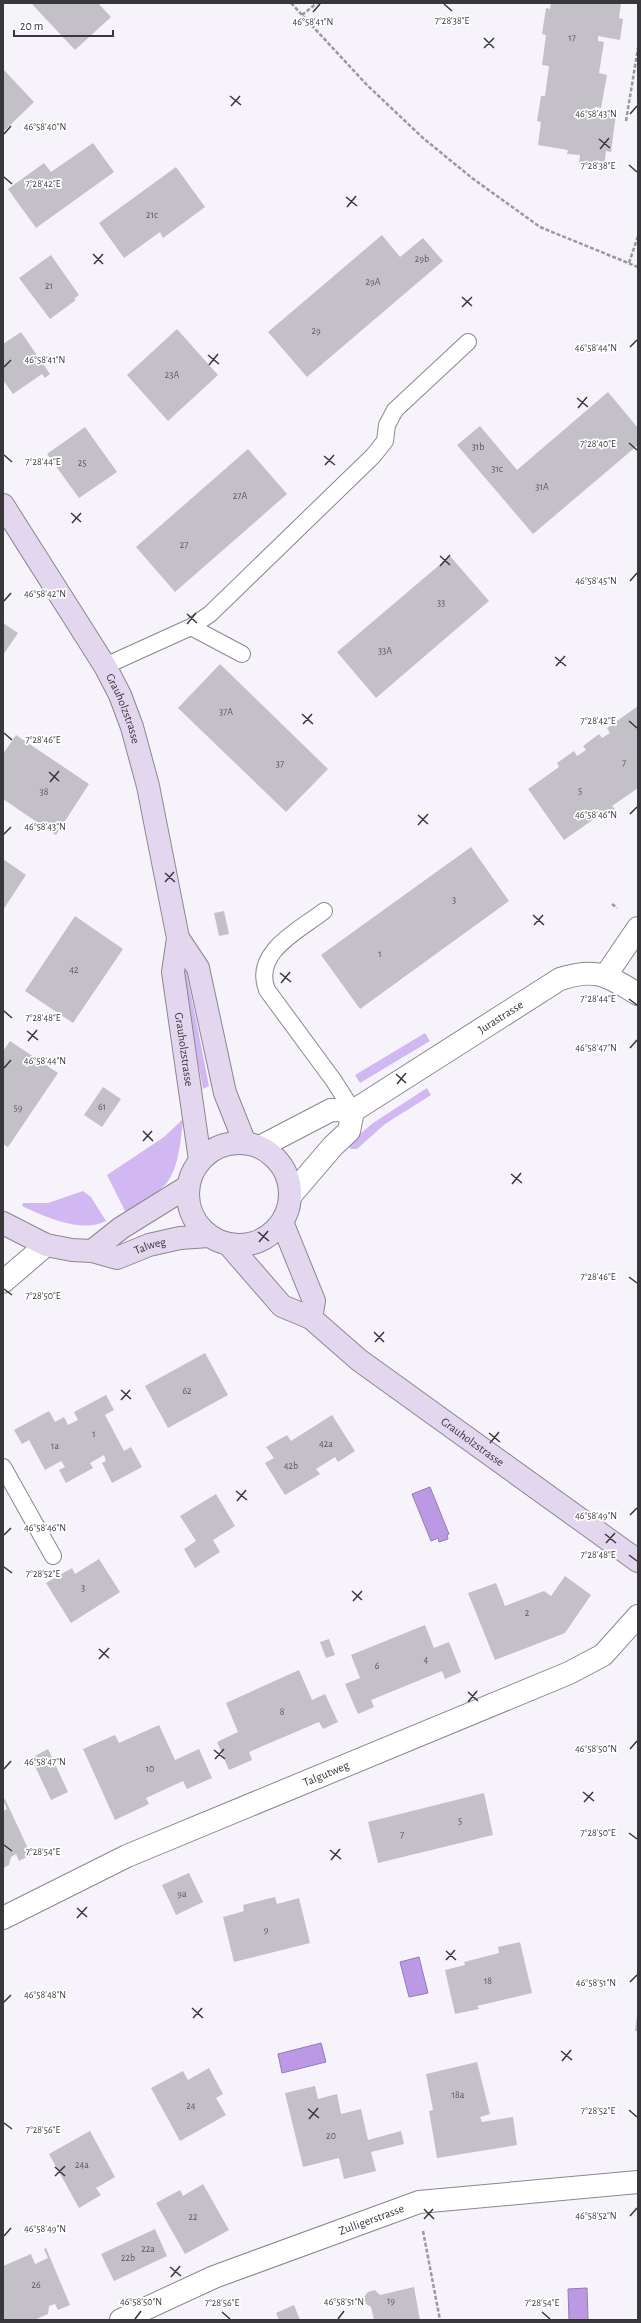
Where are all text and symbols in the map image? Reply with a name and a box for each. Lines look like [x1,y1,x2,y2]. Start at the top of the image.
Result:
scale bar [14,12,113,38]
text: 7°28'38"E [435,16,469,26]
text: 46°58'41"N [293,17,333,27]
text: 20 m [20,20,43,32]
house number: 17 [568,33,576,43]
text: 46°58'43"N [575,109,617,119]
text: 46°58'40"N [24,122,66,132]
text: 7°28'38"E [581,161,615,171]
text: 7°28'42"E [25,179,61,189]
house number: 21c [146,210,158,220]
house number: 29b [415,254,429,264]
house number: 29A [365,277,381,287]
house number: 21 [45,281,53,291]
house number: 29 [311,326,321,336]
text: 46°58'44"N [575,343,617,353]
text: 46°58'41"N [25,355,65,365]
house number: 23A [165,370,179,380]
text: 7°28'40"E [580,439,616,449]
house number: 31b [472,442,484,452]
text: 7°28'44"E [25,457,61,467]
house number: 25 [78,458,86,468]
house number: 31c [491,464,503,474]
house number: 31A [535,482,549,492]
house number: 27A [233,491,247,501]
house number: 27 [180,540,188,550]
text: 46°58'45"N [575,576,617,586]
text: 46°58'42"N [24,589,66,599]
house number: 33 [437,598,445,608]
house number: 33A [378,646,392,656]
street label: Grauholzstrasse [104,671,142,745]
house number: 37A [219,707,233,717]
text: 7°28'42"E [580,716,616,726]
text: 7°28'46"E [25,735,61,745]
house number: 7 [622,758,626,768]
house number: 37 [276,759,284,769]
house number: 5 [578,786,582,796]
house number: 38 [40,787,49,797]
text: 46°58'46"N [575,810,617,820]
text: 46°58'43"N [24,822,66,832]
house number: 3 [452,895,456,905]
house number: 1 [378,949,382,959]
house number: 42 [69,965,79,975]
text: 7°28'44"E [580,994,616,1004]
street label: Jurastrasse [476,998,525,1036]
street label: Grauholzstrasse [173,1012,195,1087]
text: 7°28'48"E [25,1013,61,1023]
text: 46°58'47"N [575,1043,617,1053]
text: 46°58'44"N [24,1056,66,1066]
house number: 61 [98,1102,106,1112]
house number: 59 [14,1103,23,1113]
street label: Talweg [132,1235,167,1256]
text: 7°28'46"E [580,1272,616,1282]
text: 7°28'50"E [25,1291,61,1301]
house number: 62 [182,1386,192,1396]
street label: Grauholzstrasse [439,1415,506,1469]
house number: 1 [92,1429,96,1439]
house number: 42a [319,1439,333,1449]
house number: 1a [51,1441,59,1451]
house number: 42b [284,1461,298,1471]
text: 46°58'49"N [575,1511,617,1521]
text: 46°58'46"N [24,1523,66,1533]
text: 7°28'48"E [580,1550,616,1560]
text: 7°28'52"E [26,1569,60,1579]
house number: 3 [81,1583,85,1593]
house number: 2 [525,1608,530,1618]
house number: 4 [424,1655,429,1665]
house number: 6 [375,1661,380,1671]
house number: 8 [280,1707,285,1717]
text: 46°58'50"N [575,1744,617,1754]
text: 46°58'47"N [24,1757,66,1767]
street label: Talgutweg [301,1759,351,1788]
house number: 10 [146,1764,154,1774]
house number: 5 [458,1816,462,1826]
text: 7°28'50"E [580,1828,616,1838]
house number: 7 [400,1830,404,1840]
text: 7°28'54"E [26,1847,61,1857]
house number: 9a [177,1889,187,1899]
house number: 9 [264,1925,269,1935]
house number: 18 [484,1976,492,1986]
text: 46°58'51"N [576,1978,616,1988]
text: 46°58'48"N [24,1990,66,2000]
house number: 18a [452,2090,465,2100]
house number: 24 [186,2101,196,2111]
text: 7°28'52"E [581,2106,615,2116]
text: 7°28'56"E [26,2125,60,2135]
house number: 20 [326,2131,336,2141]
house number: 24a [75,2160,89,2170]
street label: Zulligerstrasse [337,2202,406,2237]
text: 46°58'52"N [575,2211,617,2221]
house number: 22 [188,2212,198,2222]
text: 46°58'49"N [24,2224,66,2234]
house number: 22a [141,2244,155,2254]
house number: 22b [121,2253,135,2263]
house number: 26 [31,2280,41,2290]
house number: 19 [387,2296,395,2306]
text: 46°58'50"N [120,2297,162,2307]
text: 46°58'51"N [324,2297,364,2307]
text: 7°28'56"E [205,2298,239,2308]
text: 7°28'54"E [525,2298,560,2308]

